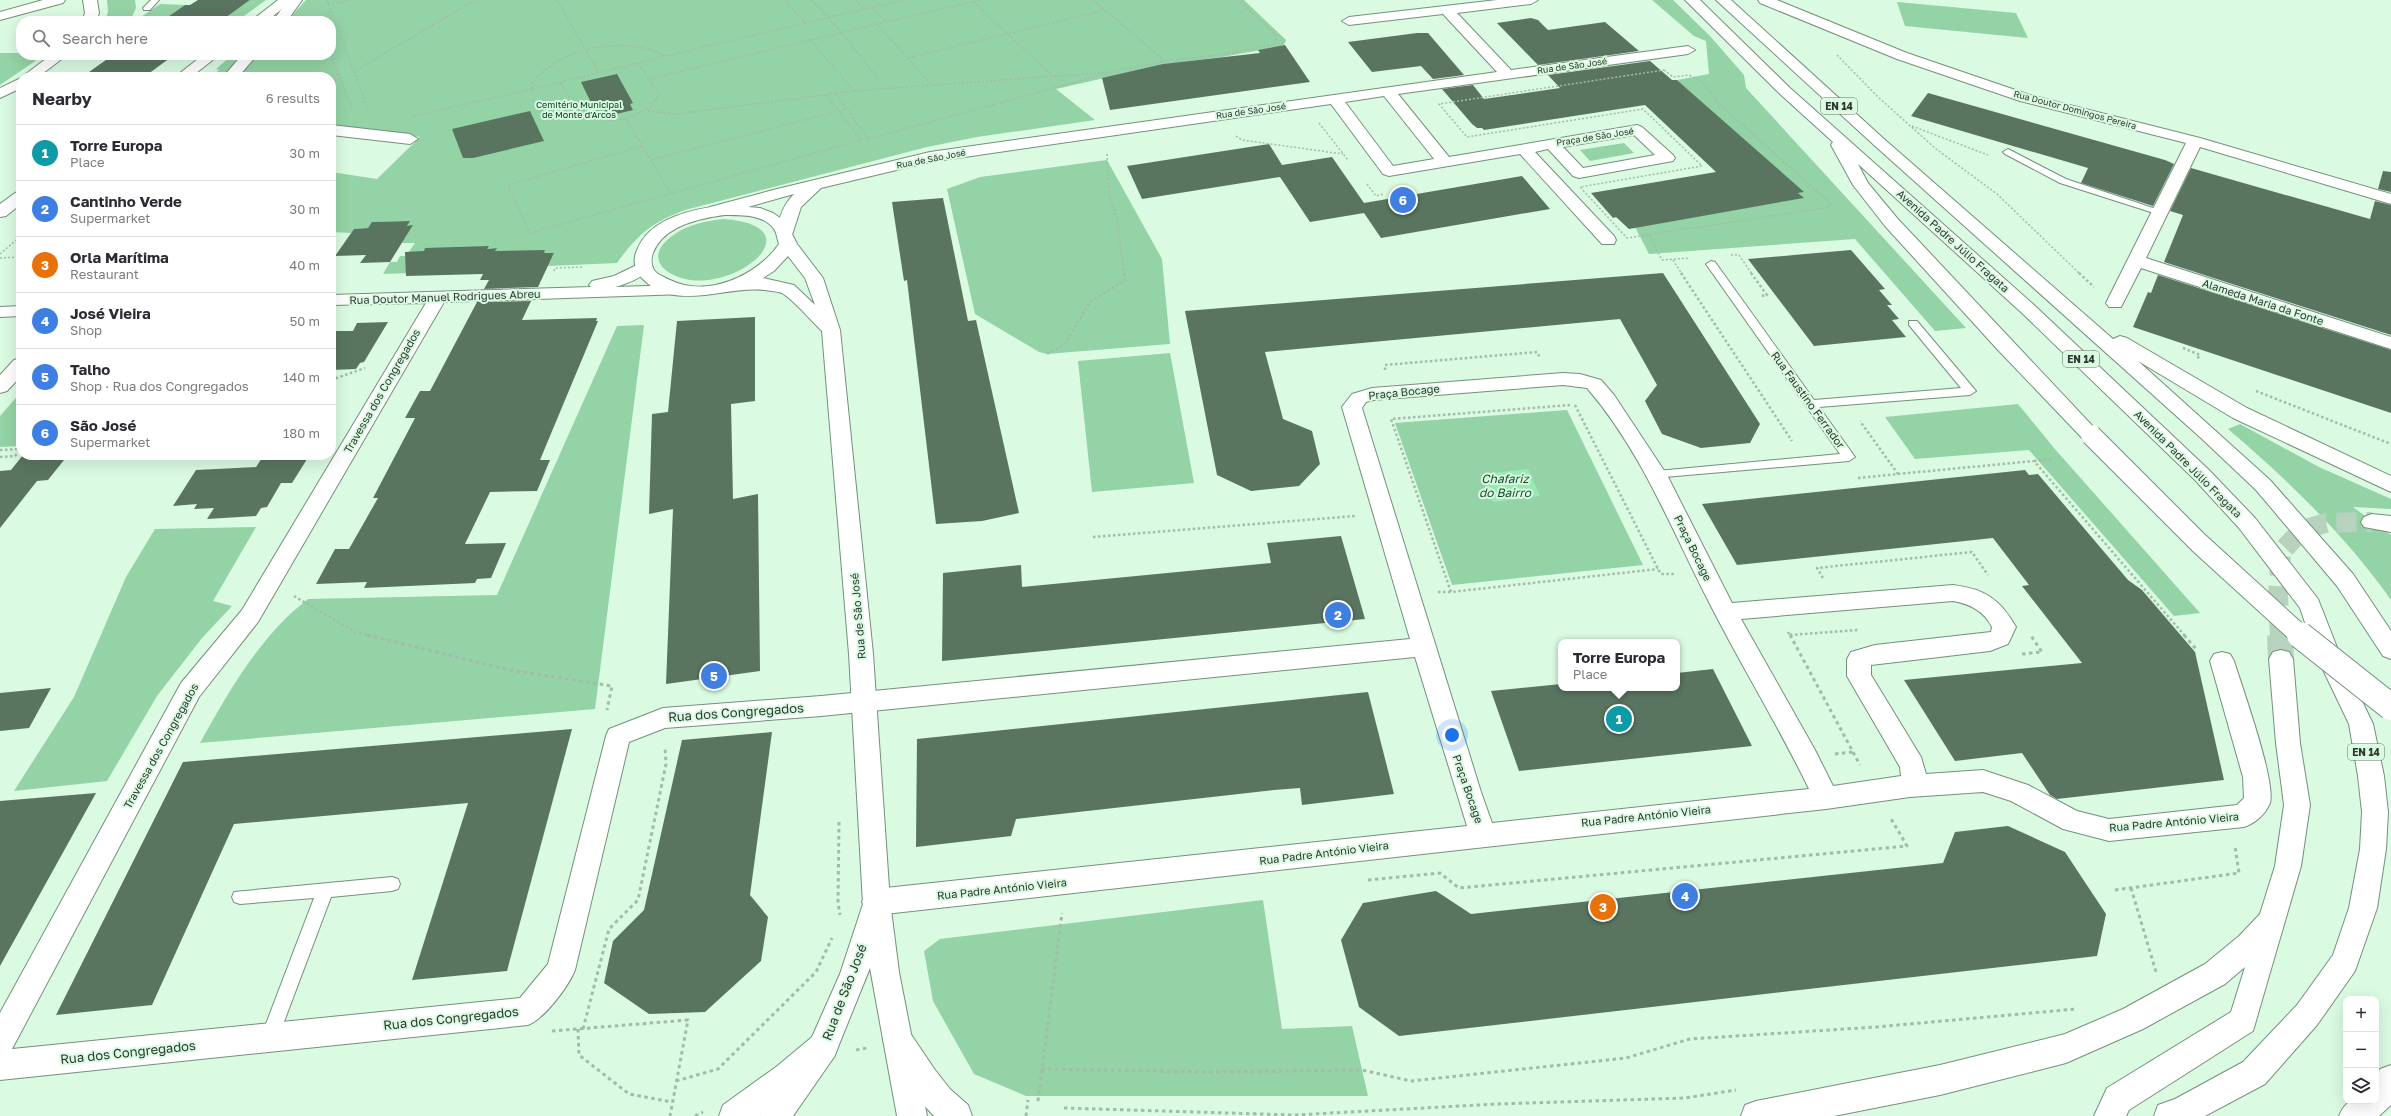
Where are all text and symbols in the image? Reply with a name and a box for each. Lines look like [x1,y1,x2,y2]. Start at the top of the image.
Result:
search box [16,16,336,60]
icon: search [30,27,52,49]
text: Search here [62,29,148,47]
street label: Rua de São José [1536,55,1608,76]
text: Nearby [32,88,92,109]
street label: Rua Doutor Domingos Pereira [2012,88,2138,131]
text: 6 results [266,90,320,106]
road number: EN 14 [1821,98,1857,114]
park label: Cemitério Municipal de Monte d'Arcos [536,99,622,120]
street label: Rua de São José [1215,100,1287,121]
street label: Praça de São José [1555,125,1635,148]
text: Torre Europa [70,136,162,154]
text: 1 [42,145,48,161]
text: 30 m [290,145,320,161]
street label: Rua de São José [895,146,967,171]
text: Place [70,154,105,170]
pin: 6 [1390,185,1416,215]
street label: Avenida Padre Júlio Fragata [1894,187,2012,295]
text: Cantinho Verde [70,192,182,210]
text: 2 [41,201,49,217]
text: 30 m [290,201,320,217]
text: Supermarket [70,210,151,226]
text: Orla Marítima [70,248,169,266]
text: 3 [41,257,49,273]
text: 40 m [289,257,320,273]
text: Restaurant [70,266,139,282]
street label: Alameda Maria da Fonte [2201,276,2325,327]
street label: Rua Doutor Manuel Rodrigues Abreu [349,287,541,306]
text: José Vieira [70,304,151,322]
text: 4 [41,313,49,329]
text: 50 m [290,313,320,329]
text: Shop [70,322,102,338]
street label: Travessa dos Congregados [341,326,423,455]
street label: Rua Faustino Ferrador [1769,349,1848,451]
road number: EN 14 [2063,351,2099,367]
text: Talho [70,360,110,378]
text: 5 [41,369,49,385]
text: 140 m [283,369,320,385]
text: Shop · Rua dos Congregados [70,378,249,394]
street label: Praça Bocage [1368,381,1440,402]
street label: Avenida Padre Júlio Fragata [2132,407,2245,520]
text: São José [70,416,136,434]
text: 6 [41,425,49,441]
text: 180 m [283,425,320,441]
text: Supermarket [70,434,151,450]
water label: Chafariz do Bairro [1479,471,1532,500]
street label: Praça Bocage [1672,513,1715,583]
street label: Rua de São José [847,572,868,660]
pin: 2 [1325,600,1351,630]
popup [1558,639,1680,691]
text: Torre Europa [1573,648,1665,666]
pin: 5 [701,661,727,691]
text: Place [1573,666,1607,682]
street label: Travessa dos Congregados [121,681,201,811]
street label: Rua dos Congregados [668,699,805,725]
pin: 1 [1606,704,1632,734]
your location [1442,725,1462,745]
road number: EN 14 [2348,744,2384,760]
street label: Praça Bocage [1451,753,1486,825]
street label: Rua Padre António Vieira [1580,802,1711,829]
street label: Rua Padre António Vieira [2108,809,2239,834]
street label: Rua Padre António Vieira [1258,838,1389,867]
street label: Rua Padre António Vieira [936,875,1067,902]
pin: 4 [1672,881,1698,911]
pin: 3 [1590,892,1616,922]
street label: Rua de São José [818,942,870,1042]
map controls [2343,996,2379,1104]
button: + [2343,996,2379,1032]
street label: Rua dos Congregados [382,1003,520,1033]
button: − [2343,1032,2379,1068]
street label: Rua dos Congregados [59,1037,197,1067]
button: layers [2343,1068,2379,1104]

